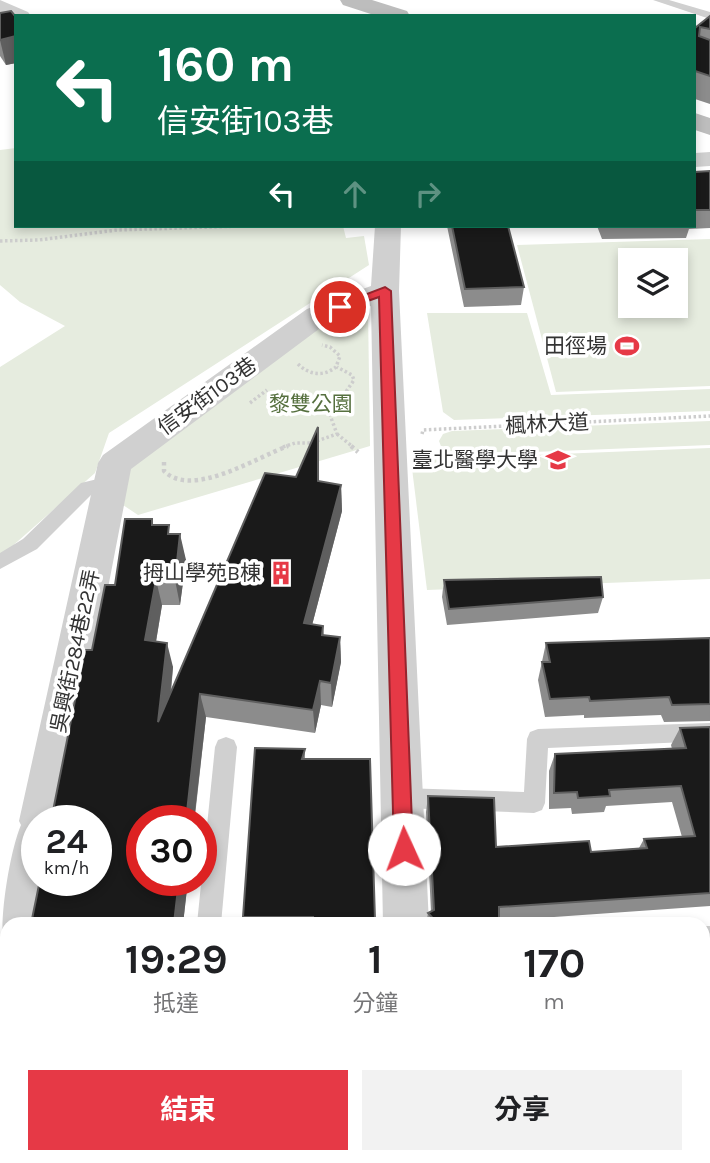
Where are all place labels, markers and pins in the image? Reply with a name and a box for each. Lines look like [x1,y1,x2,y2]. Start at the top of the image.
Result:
pin [310,277,370,337]
sports icon: 田徑場 [613,332,641,360]
place label: 田徑場 [544,334,607,358]
school or university icon: 臺北醫學大學 [544,446,572,474]
place label: 臺北醫學大學 [412,448,538,472]
building icon: 拇山學苑B棟 [267,559,295,587]
place label: 拇山學苑B棟 [143,561,261,585]

